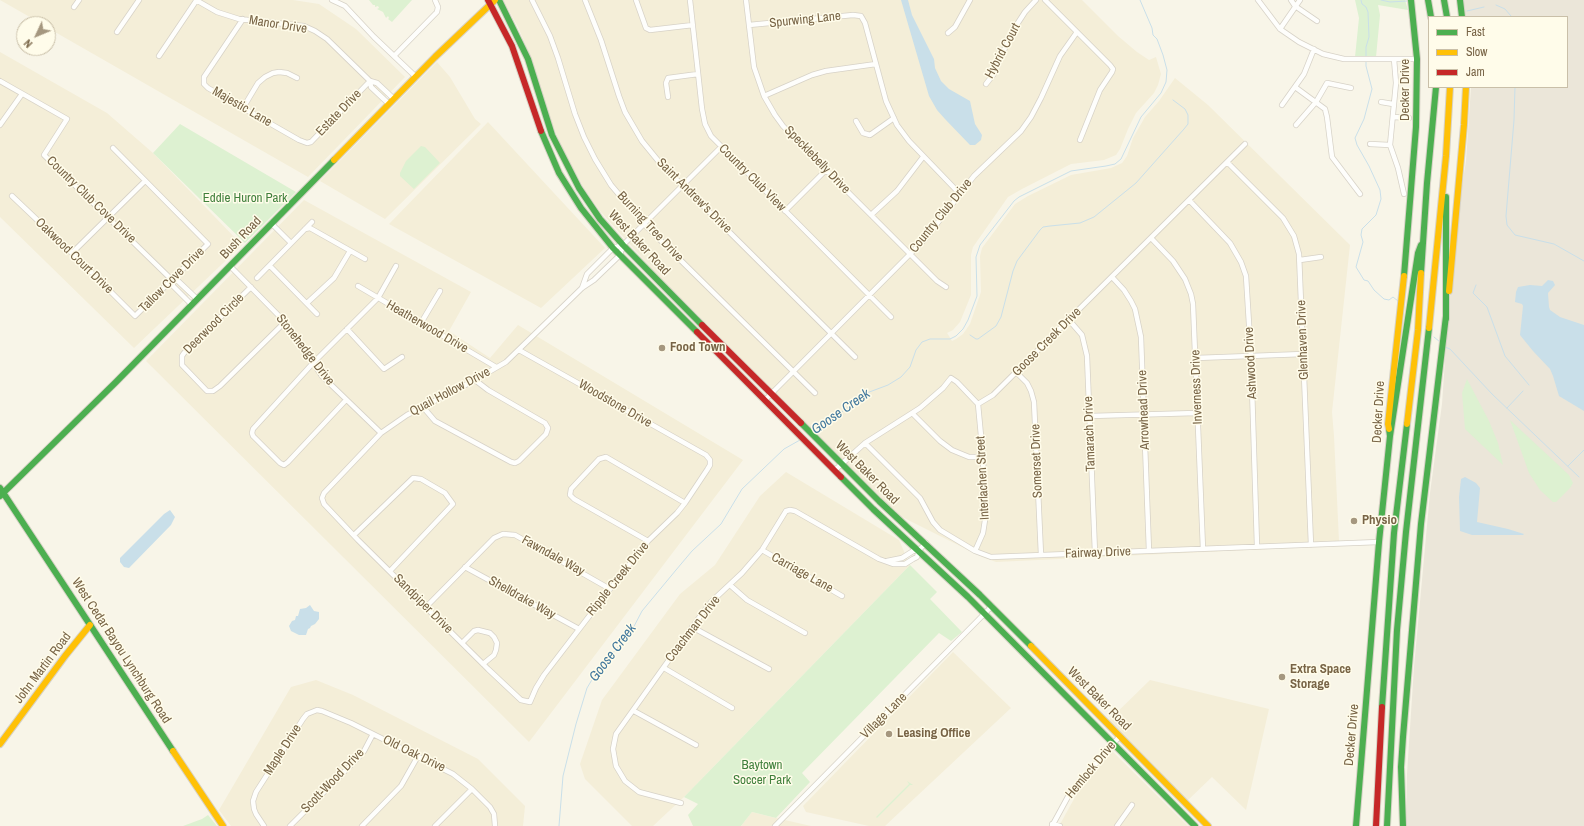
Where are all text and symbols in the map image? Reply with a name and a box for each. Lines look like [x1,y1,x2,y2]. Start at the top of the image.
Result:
street label: Spurwing Lane [769,8,841,32]
street label: Manor Drive [248,13,308,37]
north arrow [16,16,56,56]
legend [1428,16,1568,88]
street label: Hybrid Court [982,21,1024,81]
text: Fast [1466,24,1485,40]
text: N [21,36,35,51]
text: Slow [1466,44,1487,60]
street label: Decker Drive [1398,59,1414,121]
text: Jam [1466,64,1485,80]
street label: Majestic Lane [209,84,275,130]
street label: Estate Drive [313,86,365,140]
street label: Specklebelly Drive [781,123,853,197]
street label: Country Club View [715,141,789,215]
street label: Country Club Cove Drive [43,153,139,247]
street label: Saint Andrew's Drive [653,155,735,237]
street label: Country Club Drive [906,176,976,256]
street label: Burning Tree Drive [614,189,686,265]
park label: Eddie Huron Park [203,191,287,207]
street label: West Baker Road [605,207,673,279]
street label: Bush Road [217,214,265,262]
street label: Oakwood Court Drive [32,215,116,297]
street label: Tallow Cove Drive [136,244,208,316]
street label: Deerwood Circle [180,290,248,358]
street label: Heatherwood Drive [383,297,471,357]
street label: Glenhaven Drive [1294,300,1312,380]
street label: Goose Creek Drive [1009,304,1085,380]
street label: Stonehedge Drive [272,311,338,389]
street label: Ashwood Drive [1241,327,1261,399]
place label: Food Town [670,340,726,356]
marker: Food Town [657,343,667,353]
street label: Inverness Drive [1188,349,1206,425]
street label: Quail Hollow Drive [407,364,493,420]
street label: Arrowhead Drive [1135,370,1153,450]
street label: Woodstone Drive [576,377,654,431]
street label: Decker Drive [1370,381,1388,443]
water label: Goose Creek [808,386,874,438]
street label: Tamarach Drive [1081,396,1099,472]
street label: Somerset Drive [1028,424,1046,498]
street label: Interlachen Street [973,436,993,520]
street label: West Baker Road [832,438,902,508]
place label: Physio [1362,513,1397,529]
marker: Physio [1349,516,1359,526]
street label: Fawndale Way [519,532,587,580]
street label: Ripple Creek Drive [583,539,653,619]
street label: Fairway Drive [1065,544,1131,562]
street label: Carriage Lane [768,550,836,596]
street label: Sandpiper Drive [390,571,456,637]
street label: Shelldrake Way [486,573,558,623]
street label: West Cedar Bayou Lynchburg Road [68,575,174,727]
street label: Coachman Drive [662,593,724,665]
water label: Goose Creek [586,621,640,685]
street label: John Martin Road [11,629,75,707]
place label: Extra Space Storage [1290,662,1351,693]
street label: West Baker Road [1064,664,1134,734]
marker: Extra Space Storage [1277,672,1287,682]
street label: Village Lane [858,690,910,742]
street label: Decker Drive [1342,703,1362,767]
street label: Maple Drive [261,722,305,778]
place label: Leasing Office [897,726,970,742]
marker: Leasing Office [884,729,894,739]
street label: Old Oak Drive [380,732,448,776]
street label: Hemlock Drive [1063,738,1119,802]
street label: Scott-Wood Drive [298,745,368,817]
park label: Baytown Soccer Park [733,758,791,789]

